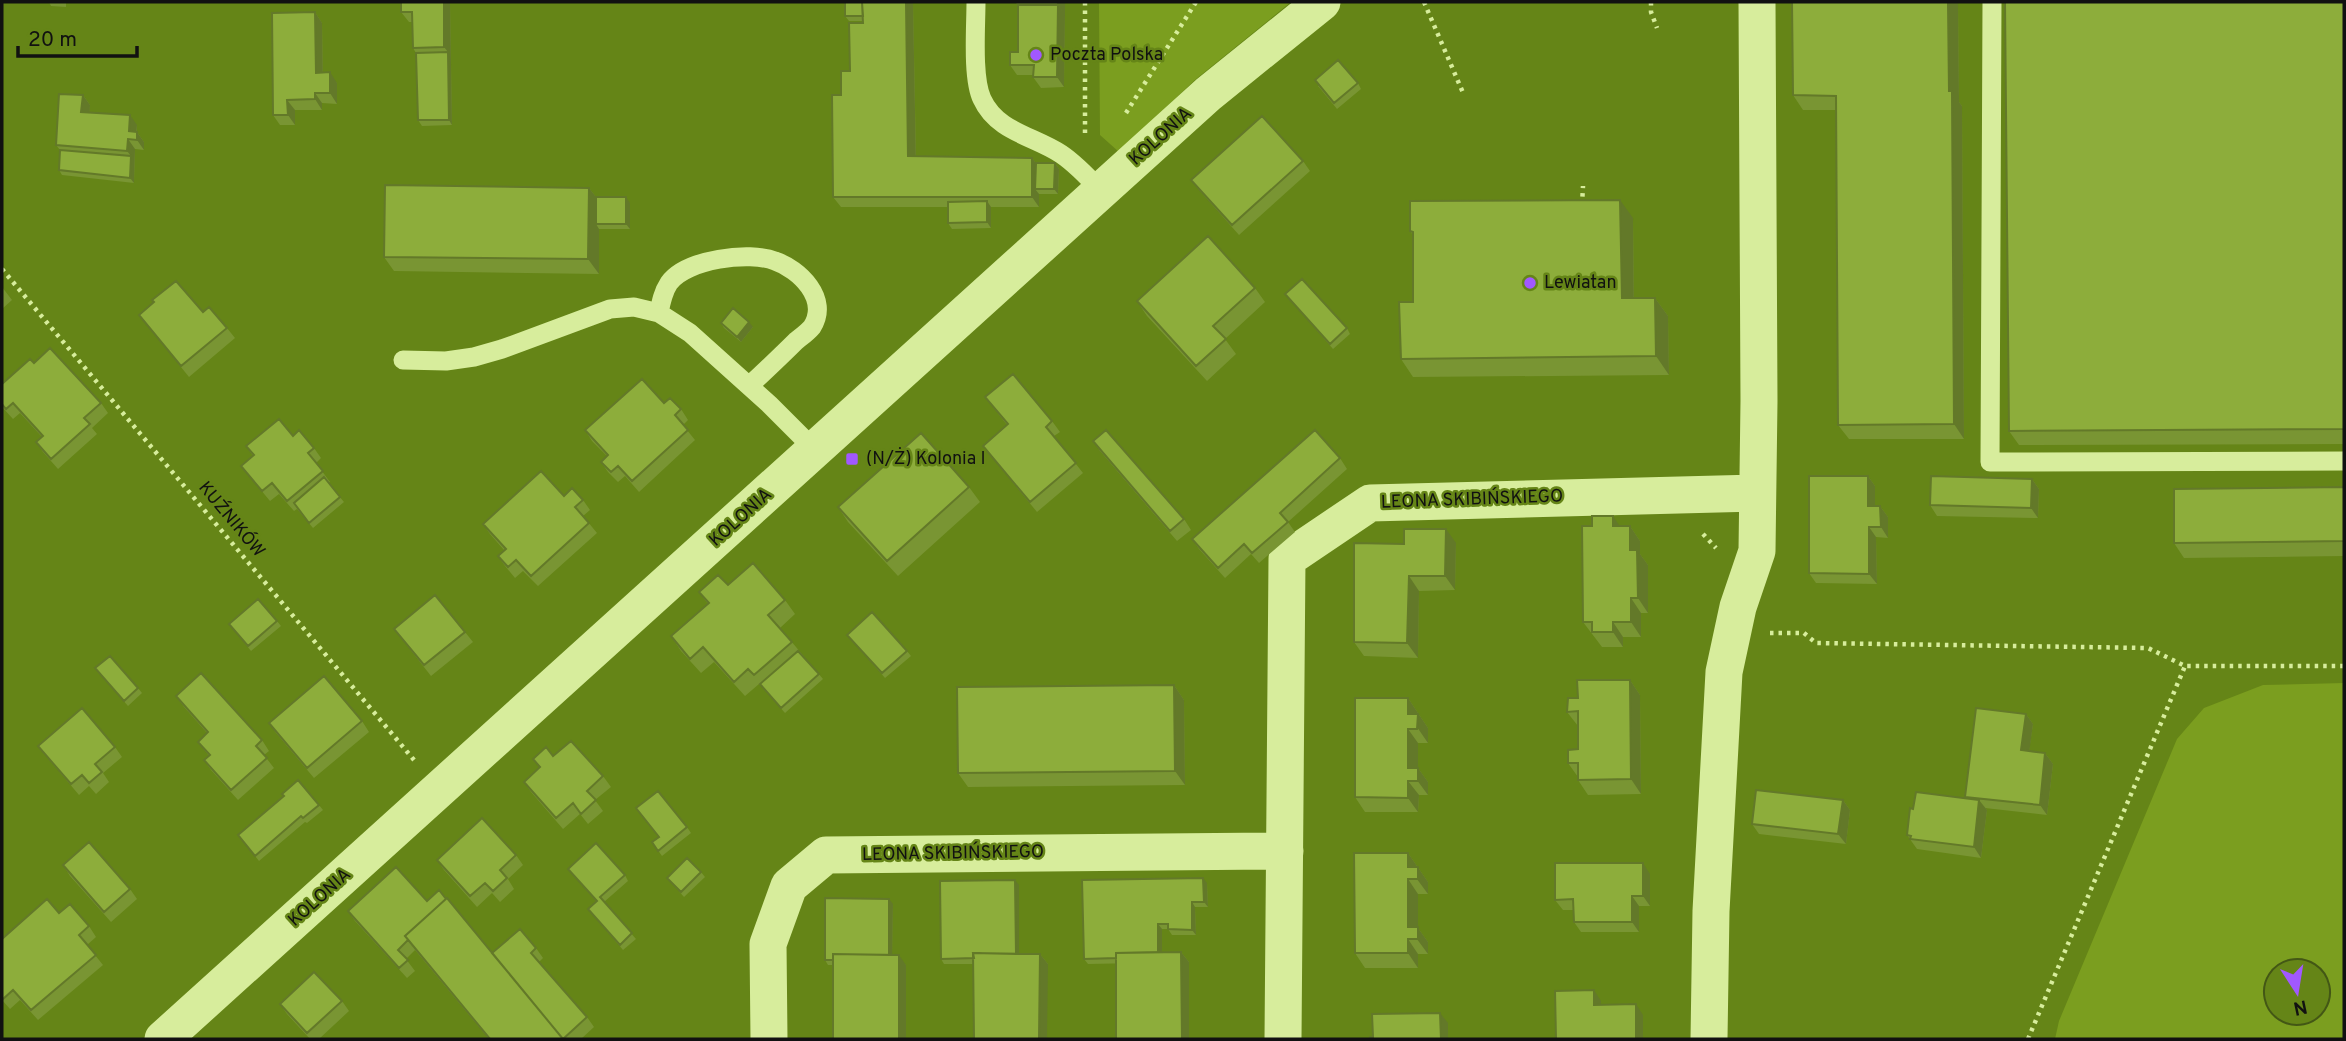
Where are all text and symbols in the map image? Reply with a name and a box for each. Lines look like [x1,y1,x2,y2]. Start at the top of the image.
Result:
scale bar [18,14,136,58]
text: 20 m [28,27,77,54]
place label: Poczta Polska [1050,44,1163,67]
marker: Poczta Polska [1028,47,1044,63]
street label: KOLONIA [1125,103,1197,171]
place label: Lewiatan [1544,272,1617,295]
marker: Lewiatan [1522,275,1538,291]
place label: (N/Ż) Kolonia I [866,446,986,471]
marker: (N/Ż) Kolonia I [844,451,860,467]
street label: KUŹNIKÓW [193,476,271,563]
street label: LEONA SKIBIŃSKIEGO [1380,483,1564,515]
street label: KOLONIA [705,484,777,552]
street label: LEONA SKIBIŃSKIEGO [862,839,1044,867]
street label: KOLONIA [284,864,356,932]
north arrow [2262,957,2332,1027]
text: N [2291,994,2309,1020]

